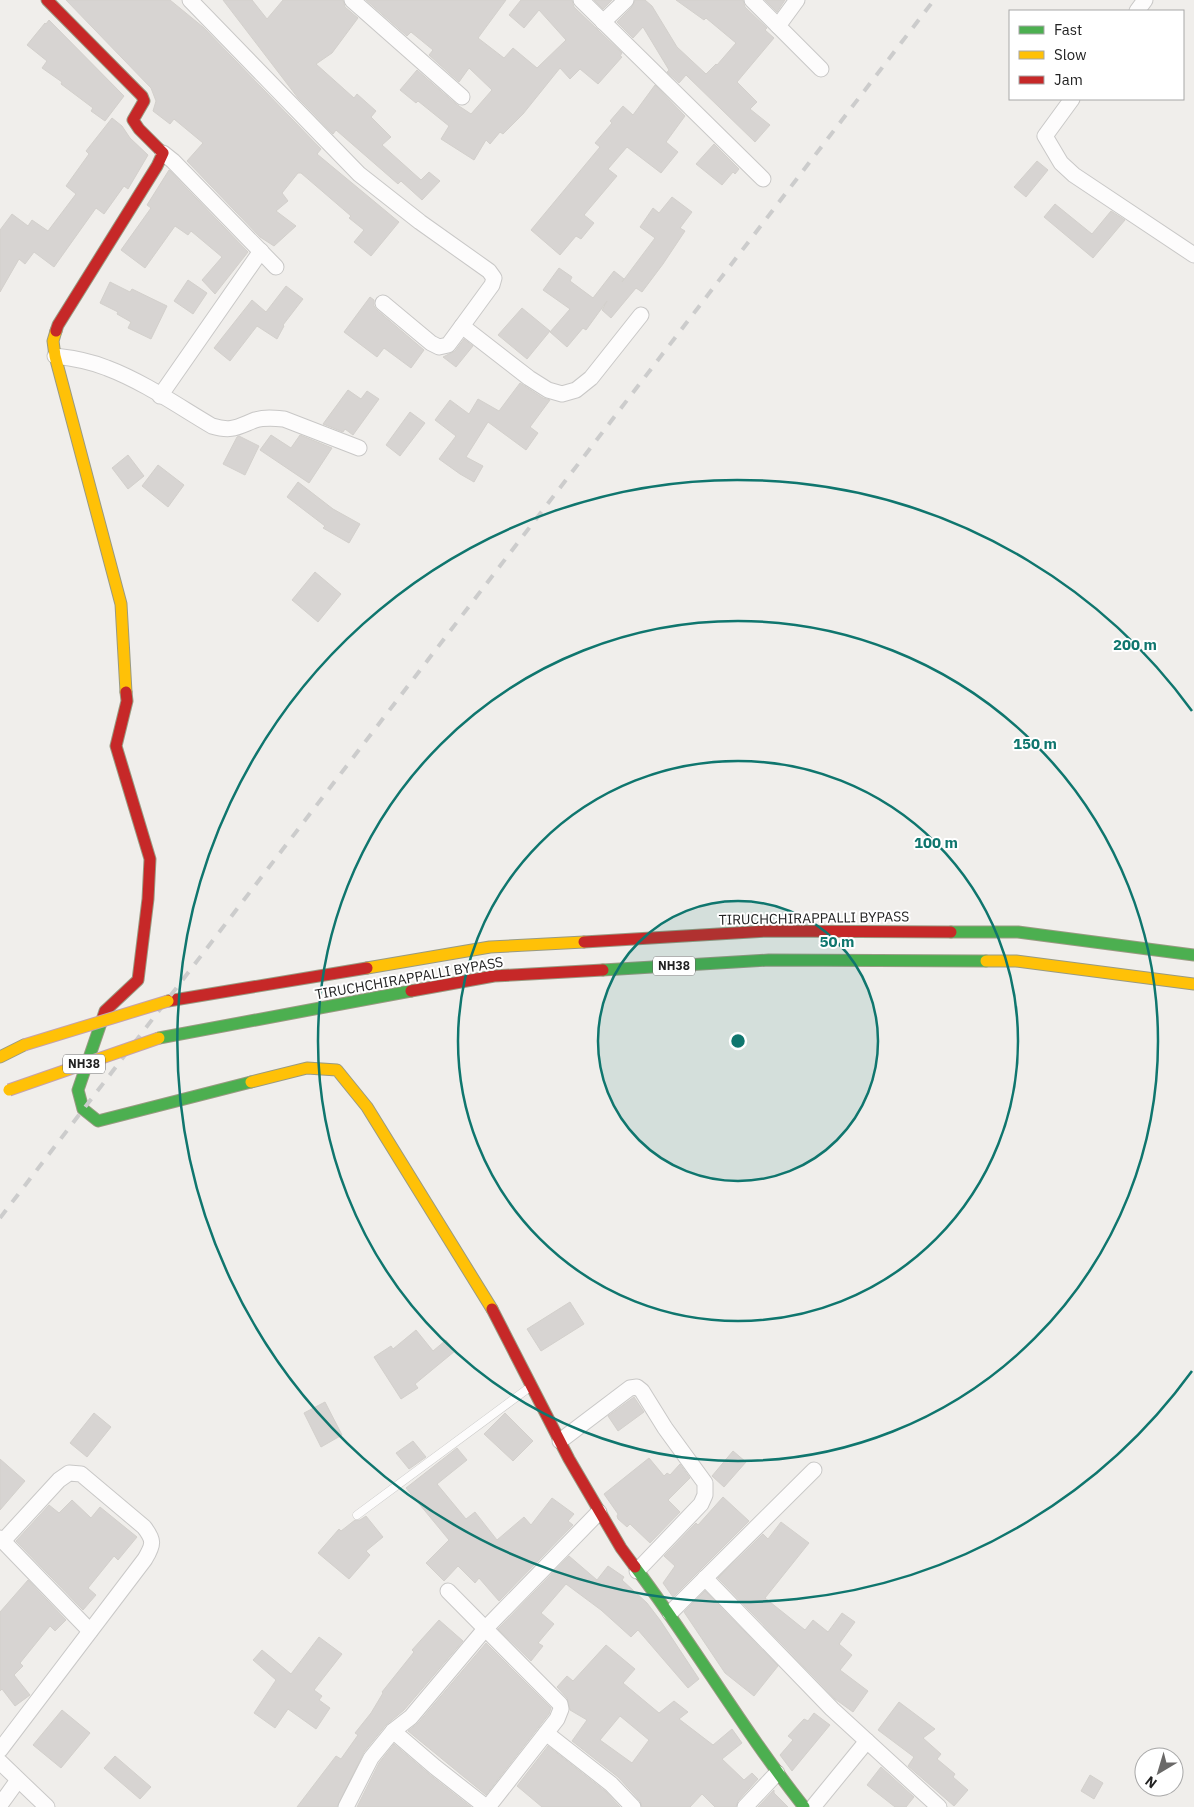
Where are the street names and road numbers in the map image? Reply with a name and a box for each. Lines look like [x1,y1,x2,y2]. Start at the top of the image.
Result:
street label: TIRUCHCHIRAPPALLI BYPASS [718,907,910,929]
street label: TIRUCHCHIRAPPALLI BYPASS [314,953,504,1003]
road number: NH38 [653,956,695,976]
road number: NH38 [63,1054,105,1074]

